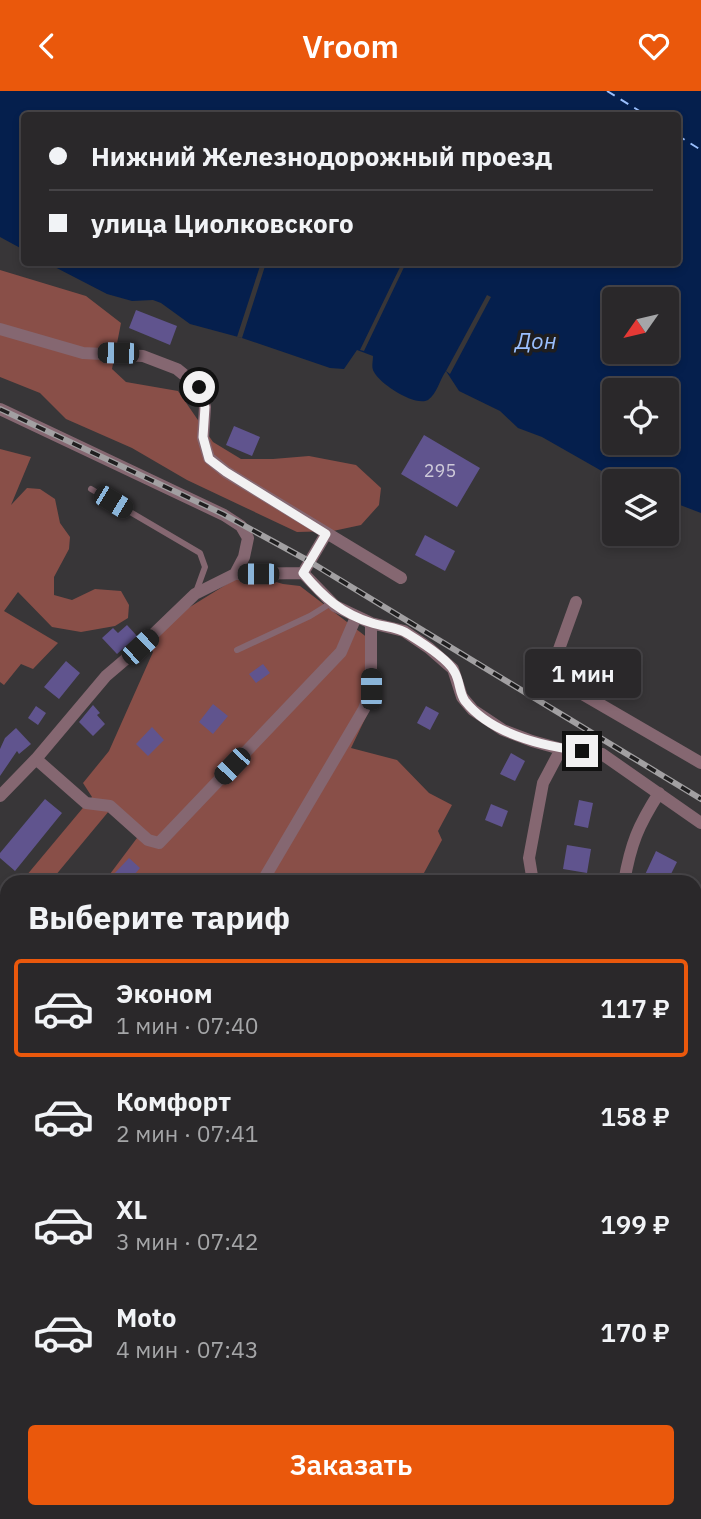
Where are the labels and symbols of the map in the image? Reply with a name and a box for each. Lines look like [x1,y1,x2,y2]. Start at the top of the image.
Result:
north arrow [602,287,679,364]
water label: Дон [513,325,557,355]
car [97,342,140,364]
route start [183,371,215,403]
house number: 295 [424,459,456,482]
car [90,482,137,522]
car [238,564,280,585]
car [118,625,163,669]
callout: 1 мин [524,649,640,699]
car [361,668,382,710]
route end [566,735,598,767]
car [210,744,255,788]

